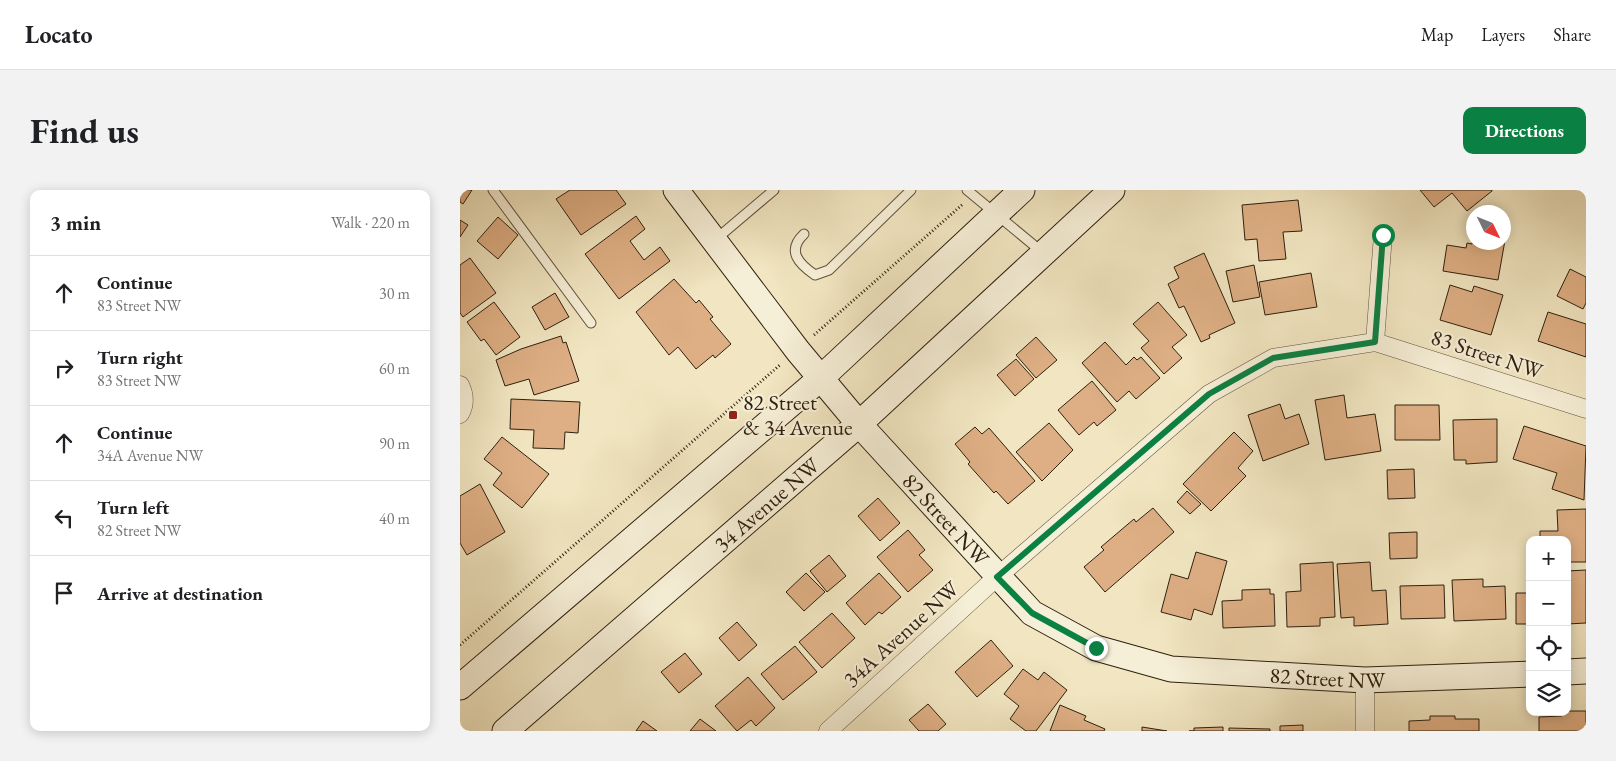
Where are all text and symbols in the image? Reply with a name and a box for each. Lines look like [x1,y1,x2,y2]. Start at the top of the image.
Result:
text: Locato [25,19,93,50]
text: Map [1421,23,1453,46]
text: Layers [1481,23,1525,46]
text: Share [1553,23,1591,46]
button: Directions [1463,107,1586,154]
text: Find us [30,108,139,153]
north arrow [1466,205,1511,250]
text: 3 min [50,209,101,236]
text: Walk · 220 m [331,212,410,233]
route start [1372,224,1395,247]
text: Continue [97,270,172,295]
icon: ahead [50,279,78,307]
text: 30 m [379,283,410,304]
text: 83 Street NW [97,295,181,316]
street label: 83 Street NW [1427,322,1547,386]
text: Turn right [97,345,183,370]
icon: right [50,354,78,382]
text: 60 m [379,358,410,379]
text: 83 Street NW [97,370,181,391]
place label: 82 Street & 34 Avenue [743,388,853,442]
marker: 82 Street & 34 Avenue [727,409,739,421]
text: Continue [97,420,172,445]
icon: ahead [50,429,78,457]
text: 90 m [379,433,410,454]
text: 34A Avenue NW [97,445,203,466]
street label: 34 Avenue NW [708,450,826,558]
street label: 82 Street NW [896,467,996,572]
text: Turn left [97,495,169,520]
icon: left [50,504,78,532]
text: 40 m [379,508,410,529]
text: 82 Street NW [97,520,181,541]
map controls [1526,536,1571,716]
button: + [1526,536,1571,581]
street label: 34A Avenue NW [837,574,966,694]
icon: arrive [50,579,78,607]
text: Arrive at destination [97,581,263,606]
button: − [1526,581,1571,626]
button: locate [1526,626,1571,671]
route end [1085,637,1108,660]
street label: 82 Street NW [1269,660,1387,695]
button: layers [1526,671,1571,716]

